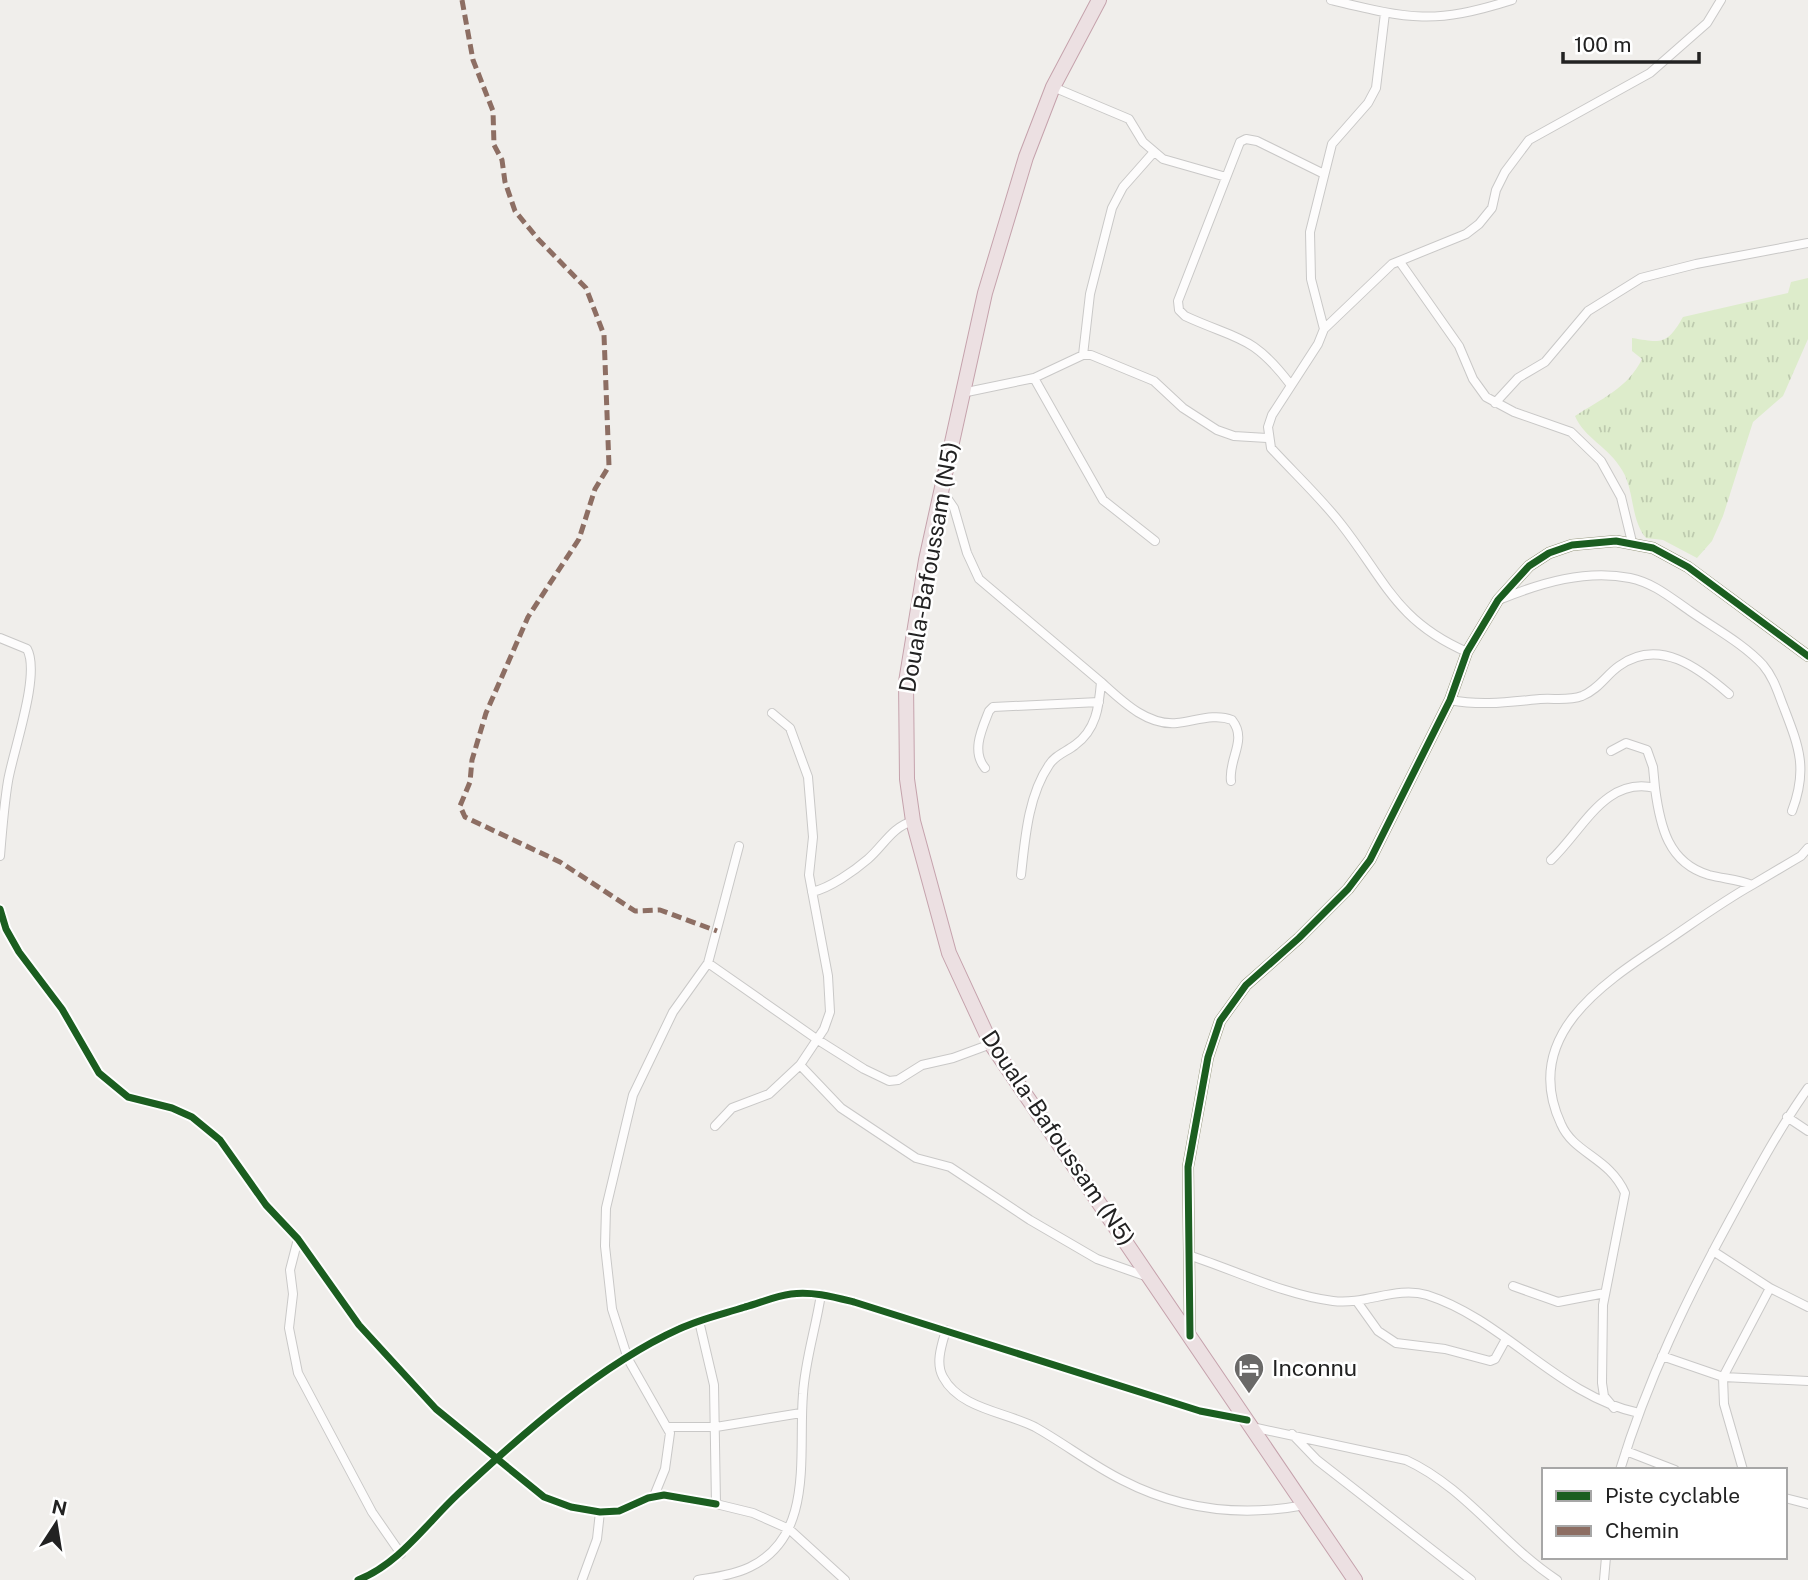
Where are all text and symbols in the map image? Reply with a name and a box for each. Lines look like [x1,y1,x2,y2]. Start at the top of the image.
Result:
scale bar [1563,21,1700,65]
text: 100 m [1574,32,1631,57]
street label: Douala-Bafoussam (N5) [893,440,964,694]
street label: Douala-Bafoussam (N5) [976,1025,1141,1251]
hotel icon: Inconnu [1232,1351,1266,1395]
place label: Inconnu [1272,1354,1357,1381]
legend [1542,1468,1787,1559]
text: Piste cyclable [1605,1483,1740,1508]
north arrow [21,1489,91,1559]
text: N [50,1495,69,1520]
text: Chemin [1605,1518,1679,1543]

